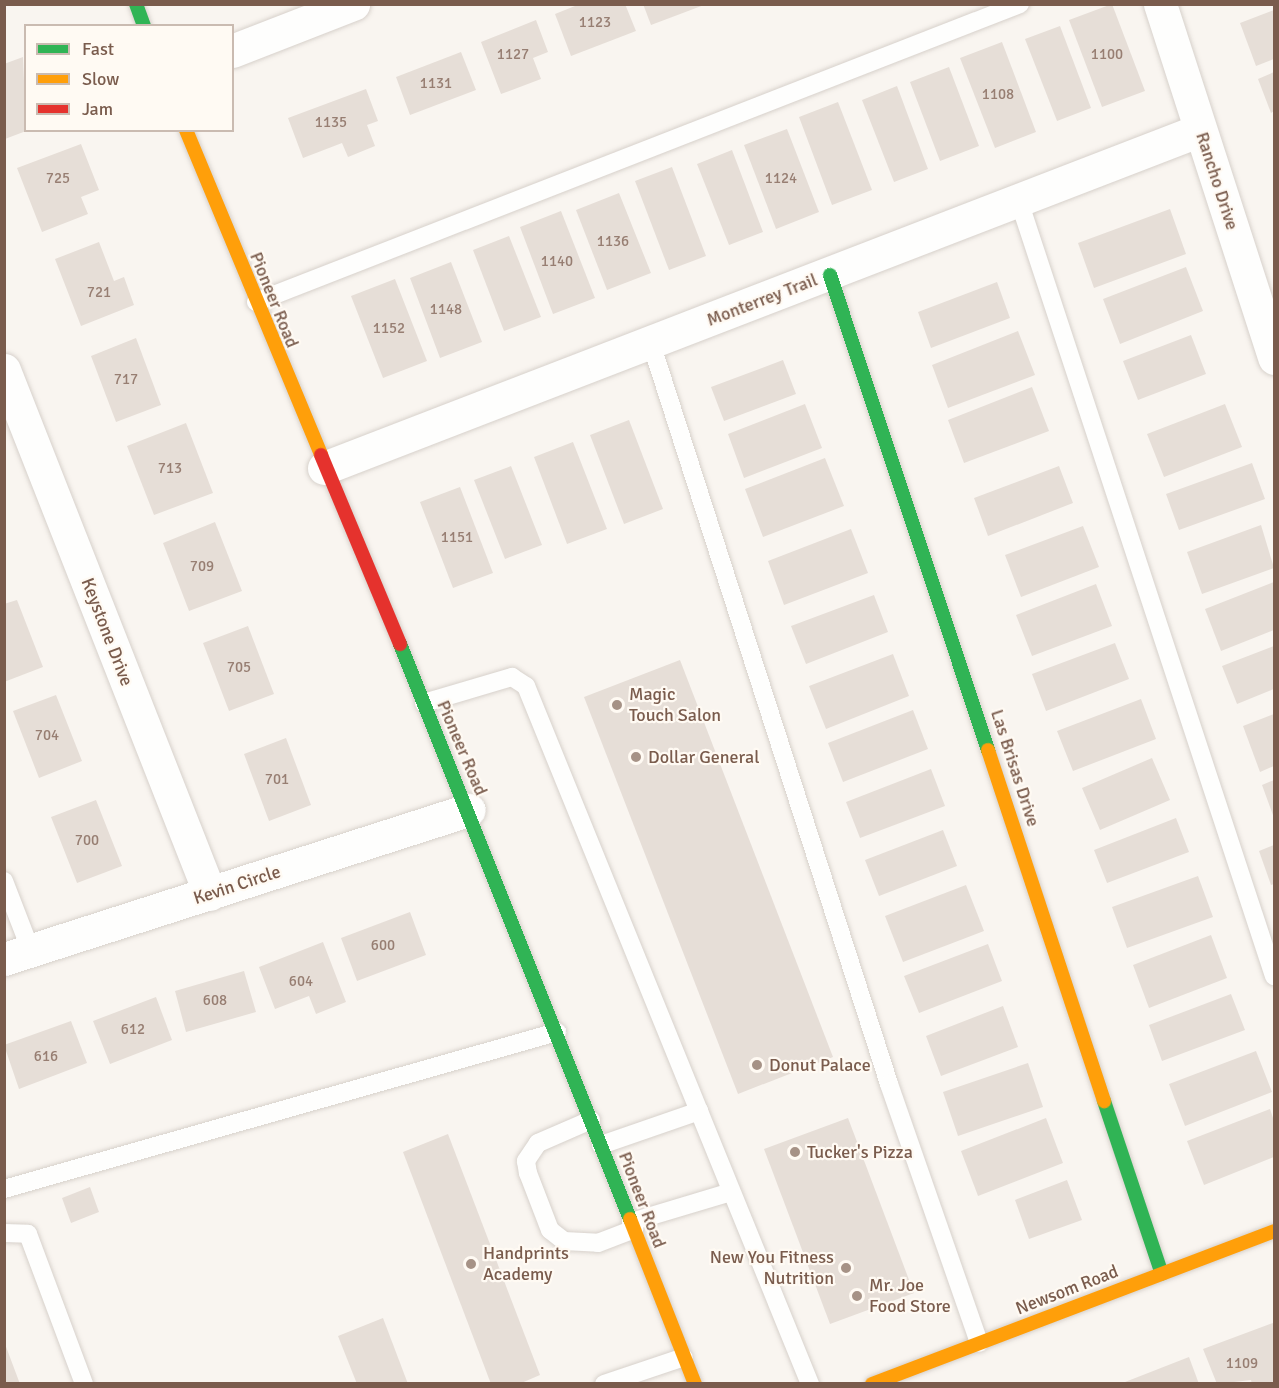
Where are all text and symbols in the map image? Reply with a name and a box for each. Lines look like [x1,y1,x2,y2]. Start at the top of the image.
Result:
house number: 1123 [579,14,611,32]
legend [24,24,234,132]
text: Fast [82,38,114,60]
house number: 1127 [497,46,529,64]
house number: 1100 [1091,46,1123,64]
text: Slow [82,68,119,90]
house number: 1131 [420,75,452,93]
house number: 1108 [982,86,1014,104]
text: Jam [82,98,113,120]
house number: 1135 [315,114,347,132]
street label: Rancho Drive [1191,129,1243,233]
house number: 725 [46,170,70,188]
house number: 1124 [765,170,797,188]
house number: 1136 [597,233,629,251]
street label: Pioneer Road [245,249,303,351]
house number: 1140 [541,253,573,271]
street label: Monterrey Trail [704,269,820,331]
house number: 721 [87,284,111,302]
house number: 1148 [430,301,462,319]
house number: 1152 [373,320,405,338]
house number: 717 [114,371,138,389]
house number: 713 [158,460,182,478]
house number: 1151 [441,529,473,547]
house number: 709 [190,558,214,576]
street label: Keystone Drive [76,575,138,689]
house number: 705 [227,659,251,677]
place label: Magic Touch Salon [629,684,721,726]
street label: Pioneer Road [432,697,492,799]
marker: Magic Touch Salon [610,698,624,712]
street label: Las Brisas Drive [986,707,1044,829]
house number: 704 [35,727,59,745]
place label: Dollar General [648,746,759,768]
marker: Dollar General [629,750,643,764]
house number: 701 [265,771,289,789]
house number: 700 [75,832,99,850]
street label: Kevin Circle [191,861,283,909]
house number: 600 [371,937,395,955]
house number: 604 [289,973,313,991]
house number: 608 [203,992,227,1010]
house number: 612 [121,1021,145,1039]
house number: 616 [34,1048,58,1066]
place label: Donut Palace [769,1054,871,1076]
marker: Donut Palace [750,1058,764,1072]
place label: Tucker's Pizza [807,1141,913,1163]
marker: Tucker's Pizza [788,1145,802,1159]
street label: Pioneer Road [614,1149,670,1251]
place label: Handprints Academy [483,1243,569,1286]
place label: New You Fitness Nutrition [710,1247,834,1290]
marker: Handprints Academy [464,1257,478,1271]
marker: New You Fitness Nutrition [839,1261,853,1275]
street label: Newsom Road [1013,1261,1121,1319]
place label: Mr. Joe Food Store [869,1275,951,1318]
marker: Mr. Joe Food Store [850,1289,864,1303]
house number: 1109 [1226,1355,1258,1373]

